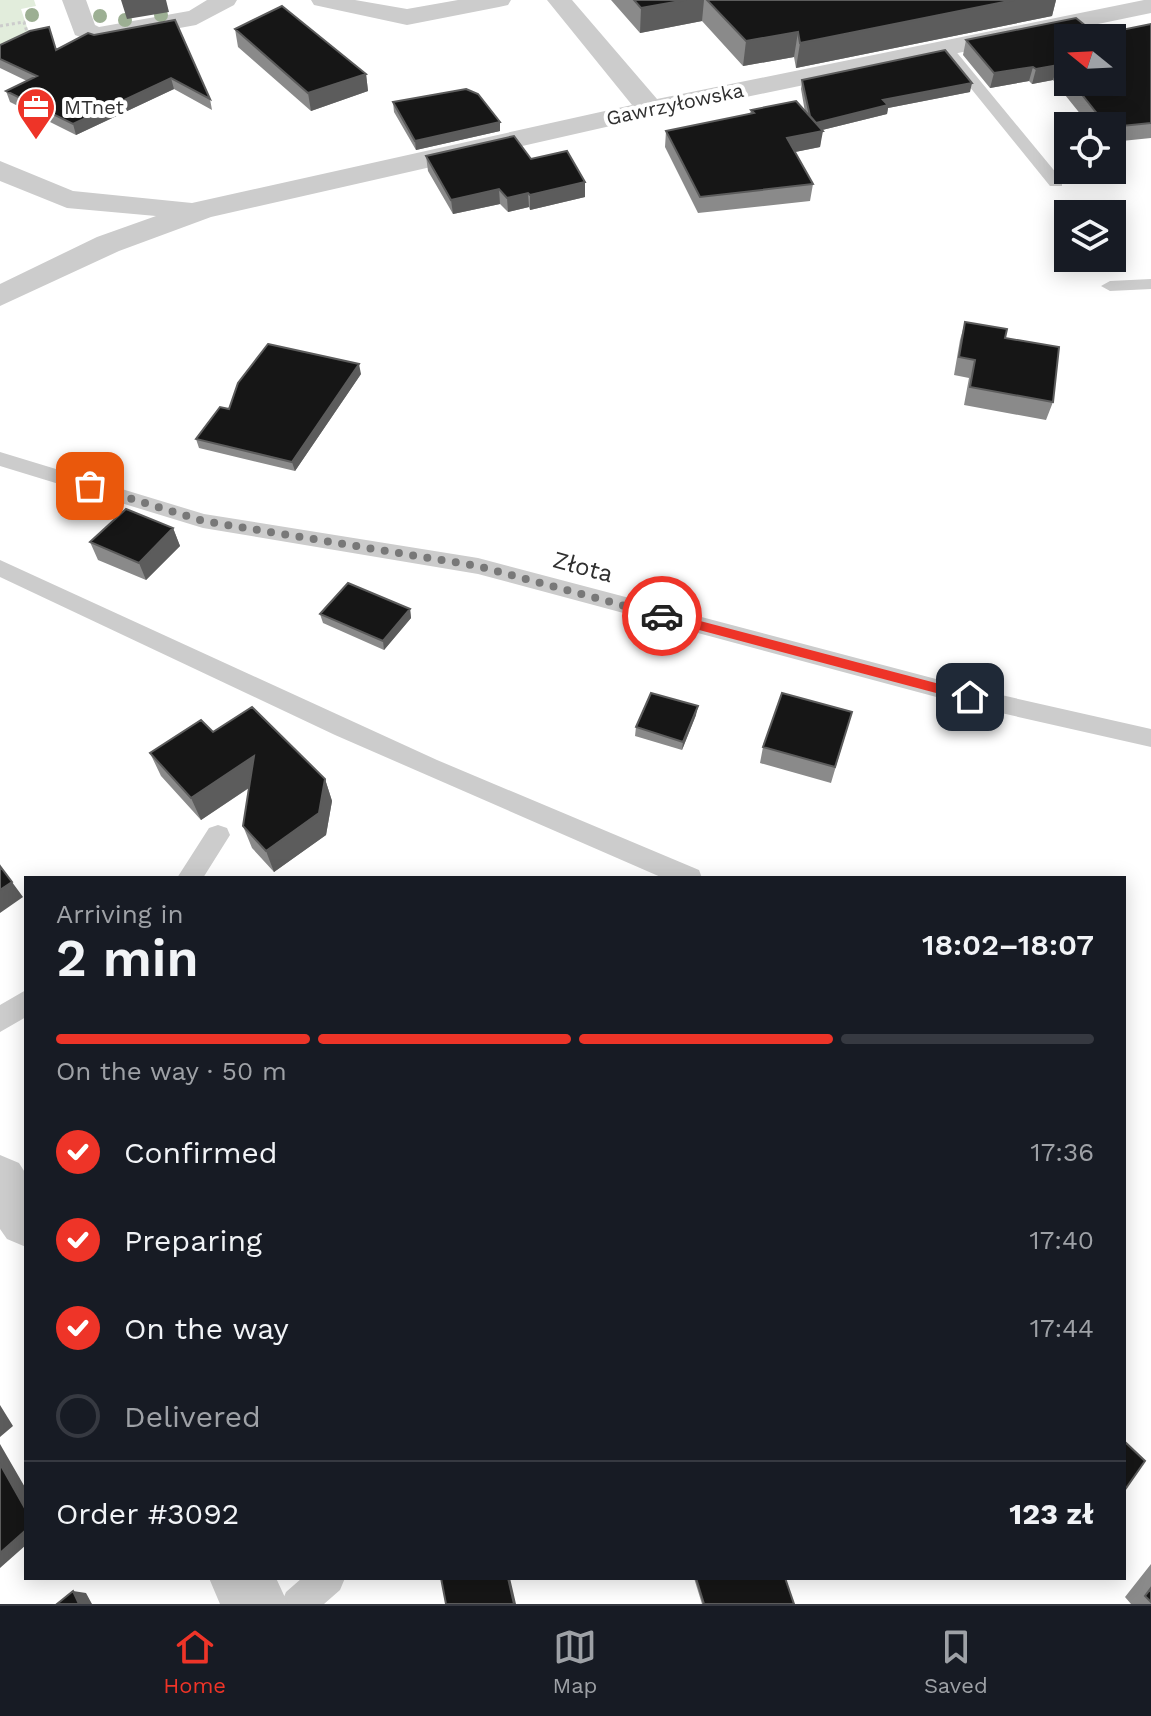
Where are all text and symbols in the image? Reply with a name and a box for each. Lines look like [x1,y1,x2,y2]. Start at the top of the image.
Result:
north arrow [1054,24,1126,96]
map controls [1054,24,1126,272]
street label: Gawrzyłowska [604,78,746,130]
office icon: MTnet [15,86,57,141]
place label: MTnet [64,95,124,119]
button: locate [1054,112,1126,184]
button: layers [1054,200,1126,272]
pin [56,452,124,520]
icon: bag [68,464,112,508]
street label: Złota [550,546,616,588]
courier [622,576,702,656]
icon: car [640,594,684,638]
pin [936,663,1004,731]
icon: home [948,675,992,719]
text: Arriving in [56,899,184,929]
text: 18:02–18:07 [922,927,1094,962]
text: 2 min [56,928,199,989]
text: On the way · 50 m [56,1056,287,1086]
icon: check [56,1130,100,1174]
text: Confirmed [124,1135,278,1170]
text: 17:36 [1031,1137,1094,1167]
icon: check [56,1218,100,1262]
text: Preparing [124,1223,262,1258]
text: 17:40 [1030,1225,1094,1255]
icon: check [56,1306,100,1350]
text: On the way [124,1311,289,1346]
text: 17:44 [1030,1313,1094,1343]
text: Delivered [124,1399,261,1434]
text: Order #3092 [56,1496,239,1531]
text: 123 zł [1009,1496,1094,1531]
tab: Home [163,1625,226,1698]
tab: Map [553,1625,597,1698]
tab: Saved [924,1625,988,1698]

